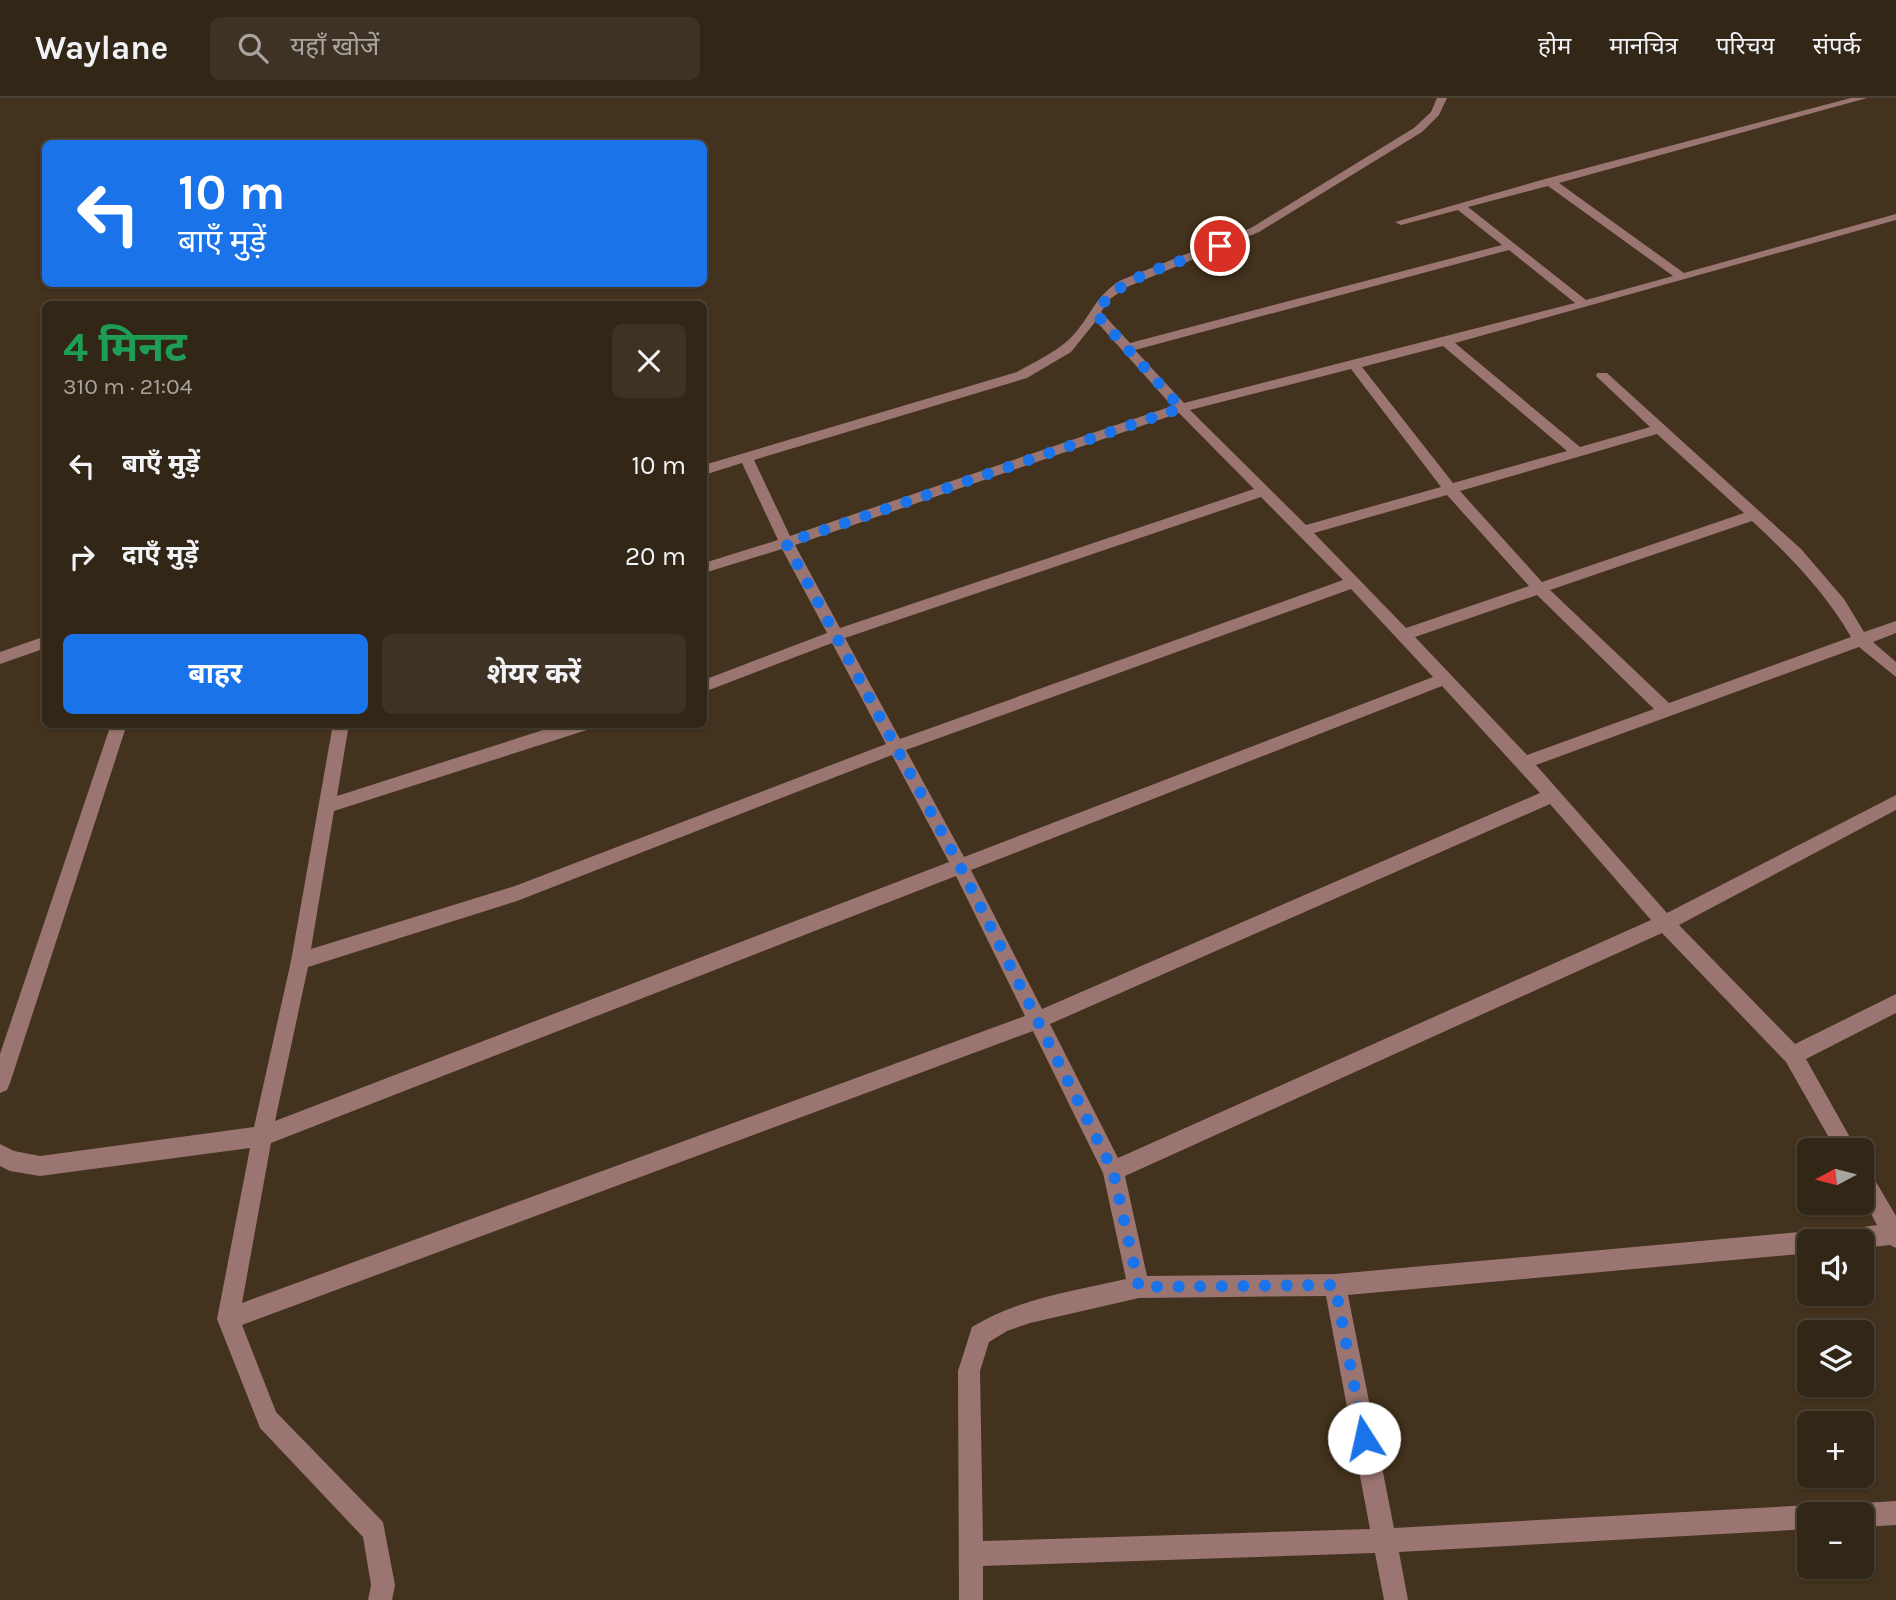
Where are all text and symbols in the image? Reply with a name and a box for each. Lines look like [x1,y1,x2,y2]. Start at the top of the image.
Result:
search box [210,17,700,80]
text: Waylane [35,29,168,67]
icon: search [234,29,272,67]
text: यहाँ खोजें [290,31,379,62]
text: होम [1538,32,1571,60]
text: मानचित्र [1609,32,1678,60]
text: परिचय [1716,32,1775,60]
text: संपर्क [1813,32,1861,60]
text: 10 m [178,164,285,221]
icon: left [63,168,154,259]
pin [1190,216,1250,276]
text: बाएँ मुड़ें [178,223,266,260]
icon: arrive [1201,227,1239,265]
text: 4 मिनट [63,322,187,372]
button: close [612,324,686,398]
text: 310 m · 21:04 [63,373,193,400]
icon: left [63,447,101,485]
text: बाएँ मुड़ें [122,448,200,479]
text: 10 m [631,450,686,481]
icon: right [63,538,101,576]
text: दाएँ मुड़ें [122,539,198,570]
text: 20 m [625,541,686,572]
button: बाहर [63,634,368,714]
button: शेयर करें [382,634,686,714]
north arrow [1797,1138,1874,1214]
map controls [1797,1138,1874,1579]
button: sound [1797,1229,1874,1306]
button: layers [1797,1320,1874,1397]
position arrow [1327,1401,1401,1475]
button: + [1797,1411,1874,1488]
button: − [1797,1502,1874,1579]

